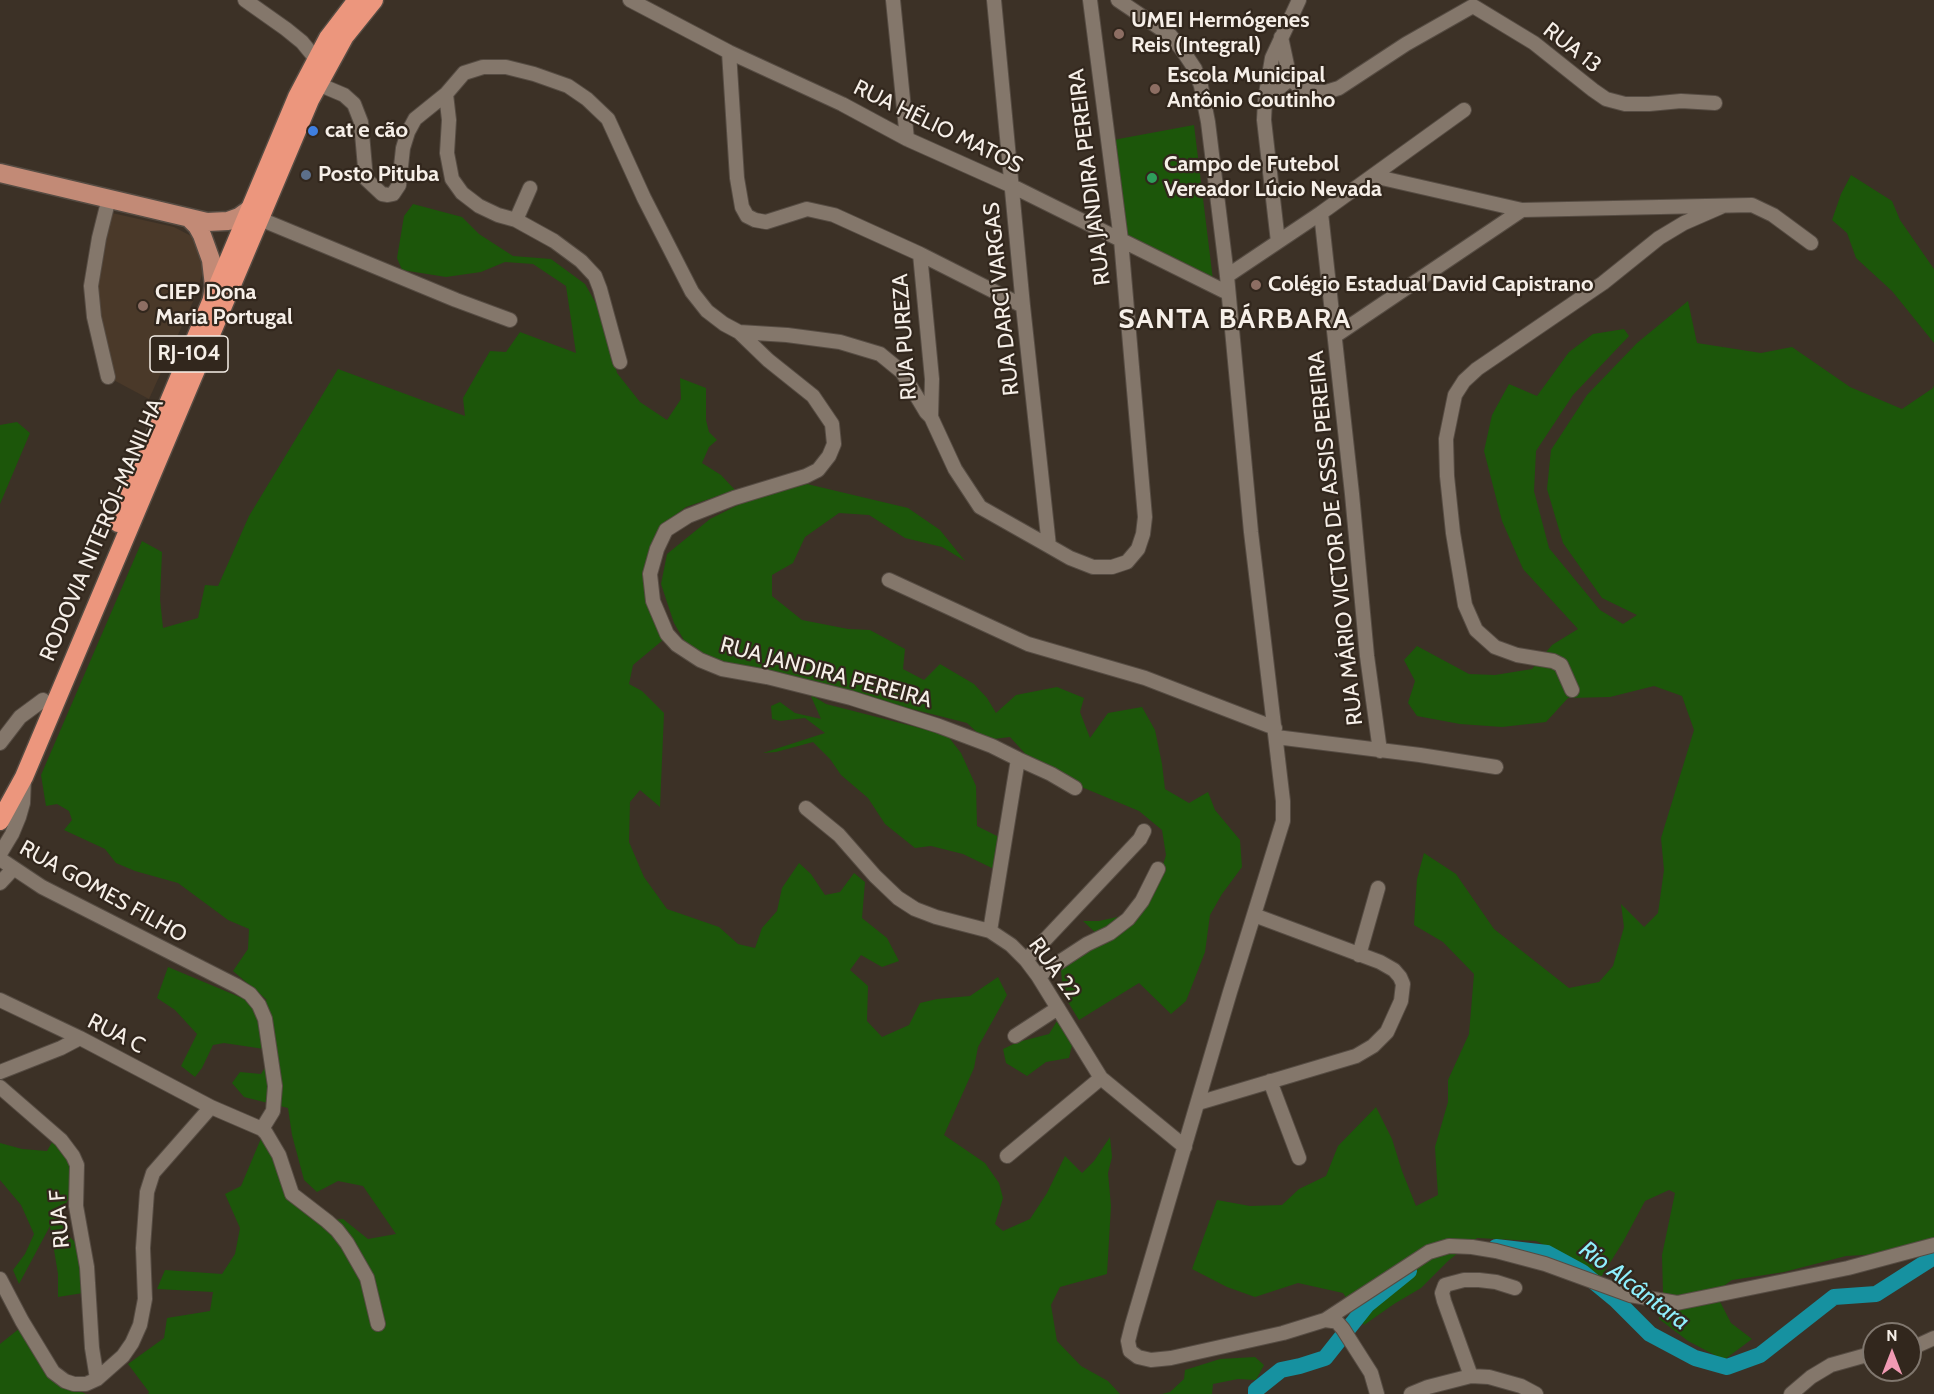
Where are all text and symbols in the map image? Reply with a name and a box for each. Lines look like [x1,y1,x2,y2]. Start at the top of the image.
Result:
place label: UMEI Hermógenes Reis (Integral) [1131,8,1310,60]
street label: RUA 13 [1538,17,1606,79]
marker: UMEI Hermógenes Reis (Integral) [1112,27,1126,41]
place label: Escola Municipal Antônio Coutinho [1167,63,1335,114]
street label: RUA JANDIRA PEREIRA [1064,67,1116,287]
street label: RUA HÉLIO MATOS [849,75,1027,179]
marker: Escola Municipal Antônio Coutinho [1148,82,1162,96]
place label: cat e cão [325,118,408,144]
marker: cat e cão [306,124,320,138]
place label: Campo de Futebol Vereador Lúcio Nevada [1164,152,1382,204]
place label: Posto Pituba [318,162,439,188]
marker: Posto Pituba [299,168,313,182]
marker: Campo de Futebol Vereador Lúcio Nevada [1145,171,1159,185]
street label: RUA DARCI VARGAS [979,201,1025,397]
place label: Colégio Estadual David Capistrano [1268,272,1594,298]
street label: RUA PUREZA [887,273,923,401]
marker: Colégio Estadual David Capistrano [1249,278,1263,292]
place label: CIEP Dona Maria Portugal [155,280,293,332]
marker: CIEP Dona Maria Portugal [136,299,150,313]
district label: SANTA BÁRBARA [1118,303,1352,337]
road number: RJ-104 [150,336,228,372]
street label: RUA MÁRIO VICTOR DE ASSIS PEREIRA [1303,349,1369,727]
street label: RODOVIA NITERÓI-MANILHA [35,395,169,665]
street label: RUA JANDIRA PEREIRA [717,632,935,714]
street label: RUA GOMES FILHO [15,835,191,949]
street label: RUA 22 [1023,933,1085,1005]
street label: RUA C [83,1008,149,1060]
street label: RUA F [44,1189,76,1249]
water label: Rio Alcântara [1573,1235,1695,1337]
north arrow [1862,1322,1922,1382]
text: N [1886,1326,1898,1345]

